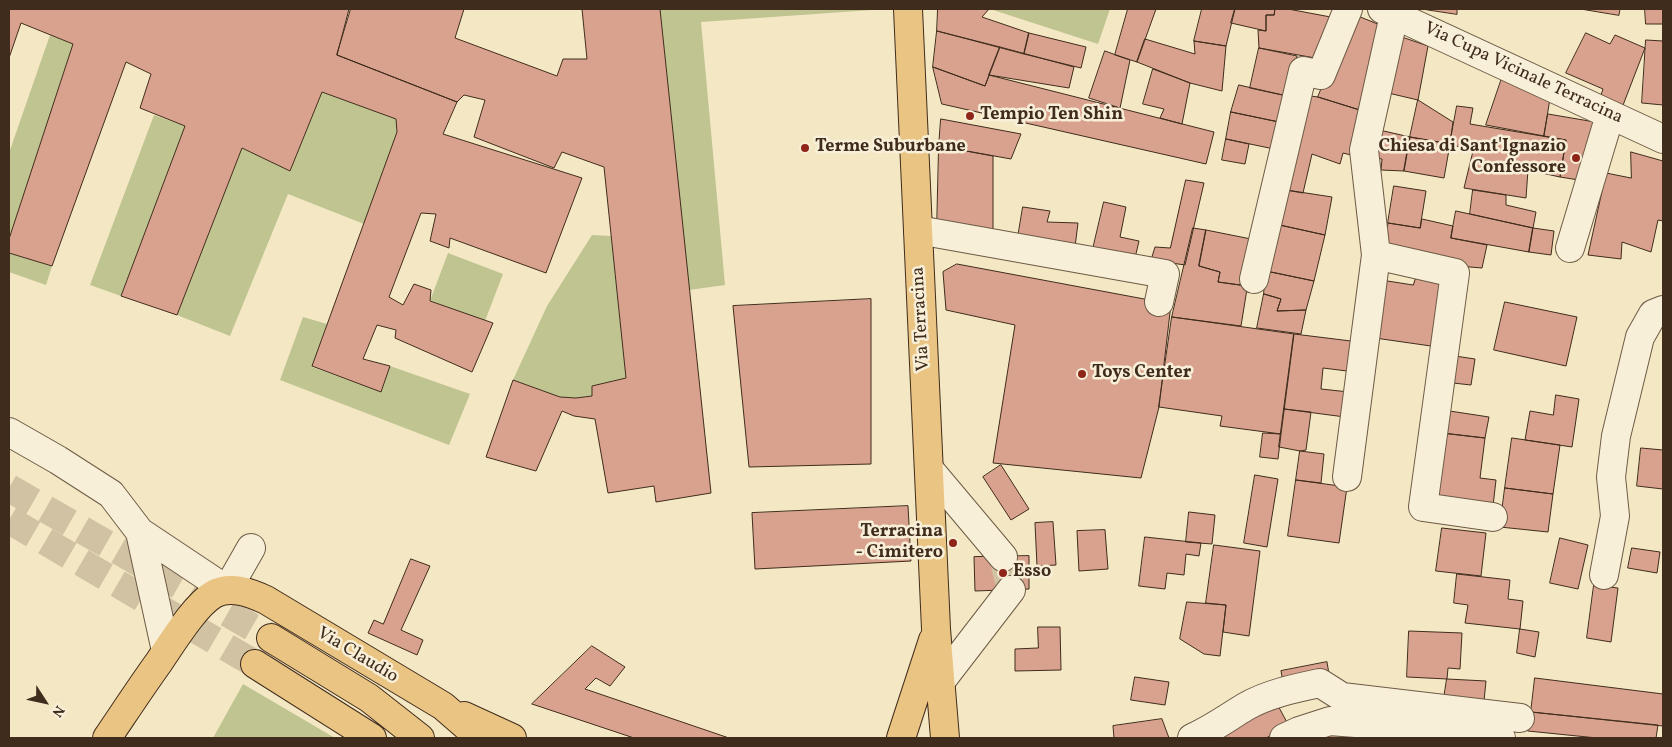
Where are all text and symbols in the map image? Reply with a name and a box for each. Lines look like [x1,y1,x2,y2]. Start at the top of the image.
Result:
street label: Via Cupa Vicinale Terracina [1420,18,1626,130]
place label: Tempio Ten Shin [980,105,1123,127]
marker: Tempio Ten Shin [964,110,976,122]
place label: Terme Suburbane [815,137,966,159]
place label: Chiesa di Sant'Ignazio Confessore [1378,137,1566,180]
marker: Terme Suburbane [799,142,811,154]
marker: Chiesa di Sant'Ignazio Confessore [1570,152,1582,164]
street label: Via Terracina [908,266,936,372]
place label: Toys Center [1092,363,1191,385]
marker: Toys Center [1076,368,1088,380]
place label: Terracina - Cimitero [855,522,943,564]
marker: Terracina - Cimitero [947,537,959,549]
place label: Esso [1013,562,1051,584]
marker: Esso [997,567,1009,579]
street label: Via Claudio [313,623,401,689]
north arrow [20,677,70,727]
text: N [47,701,68,720]

